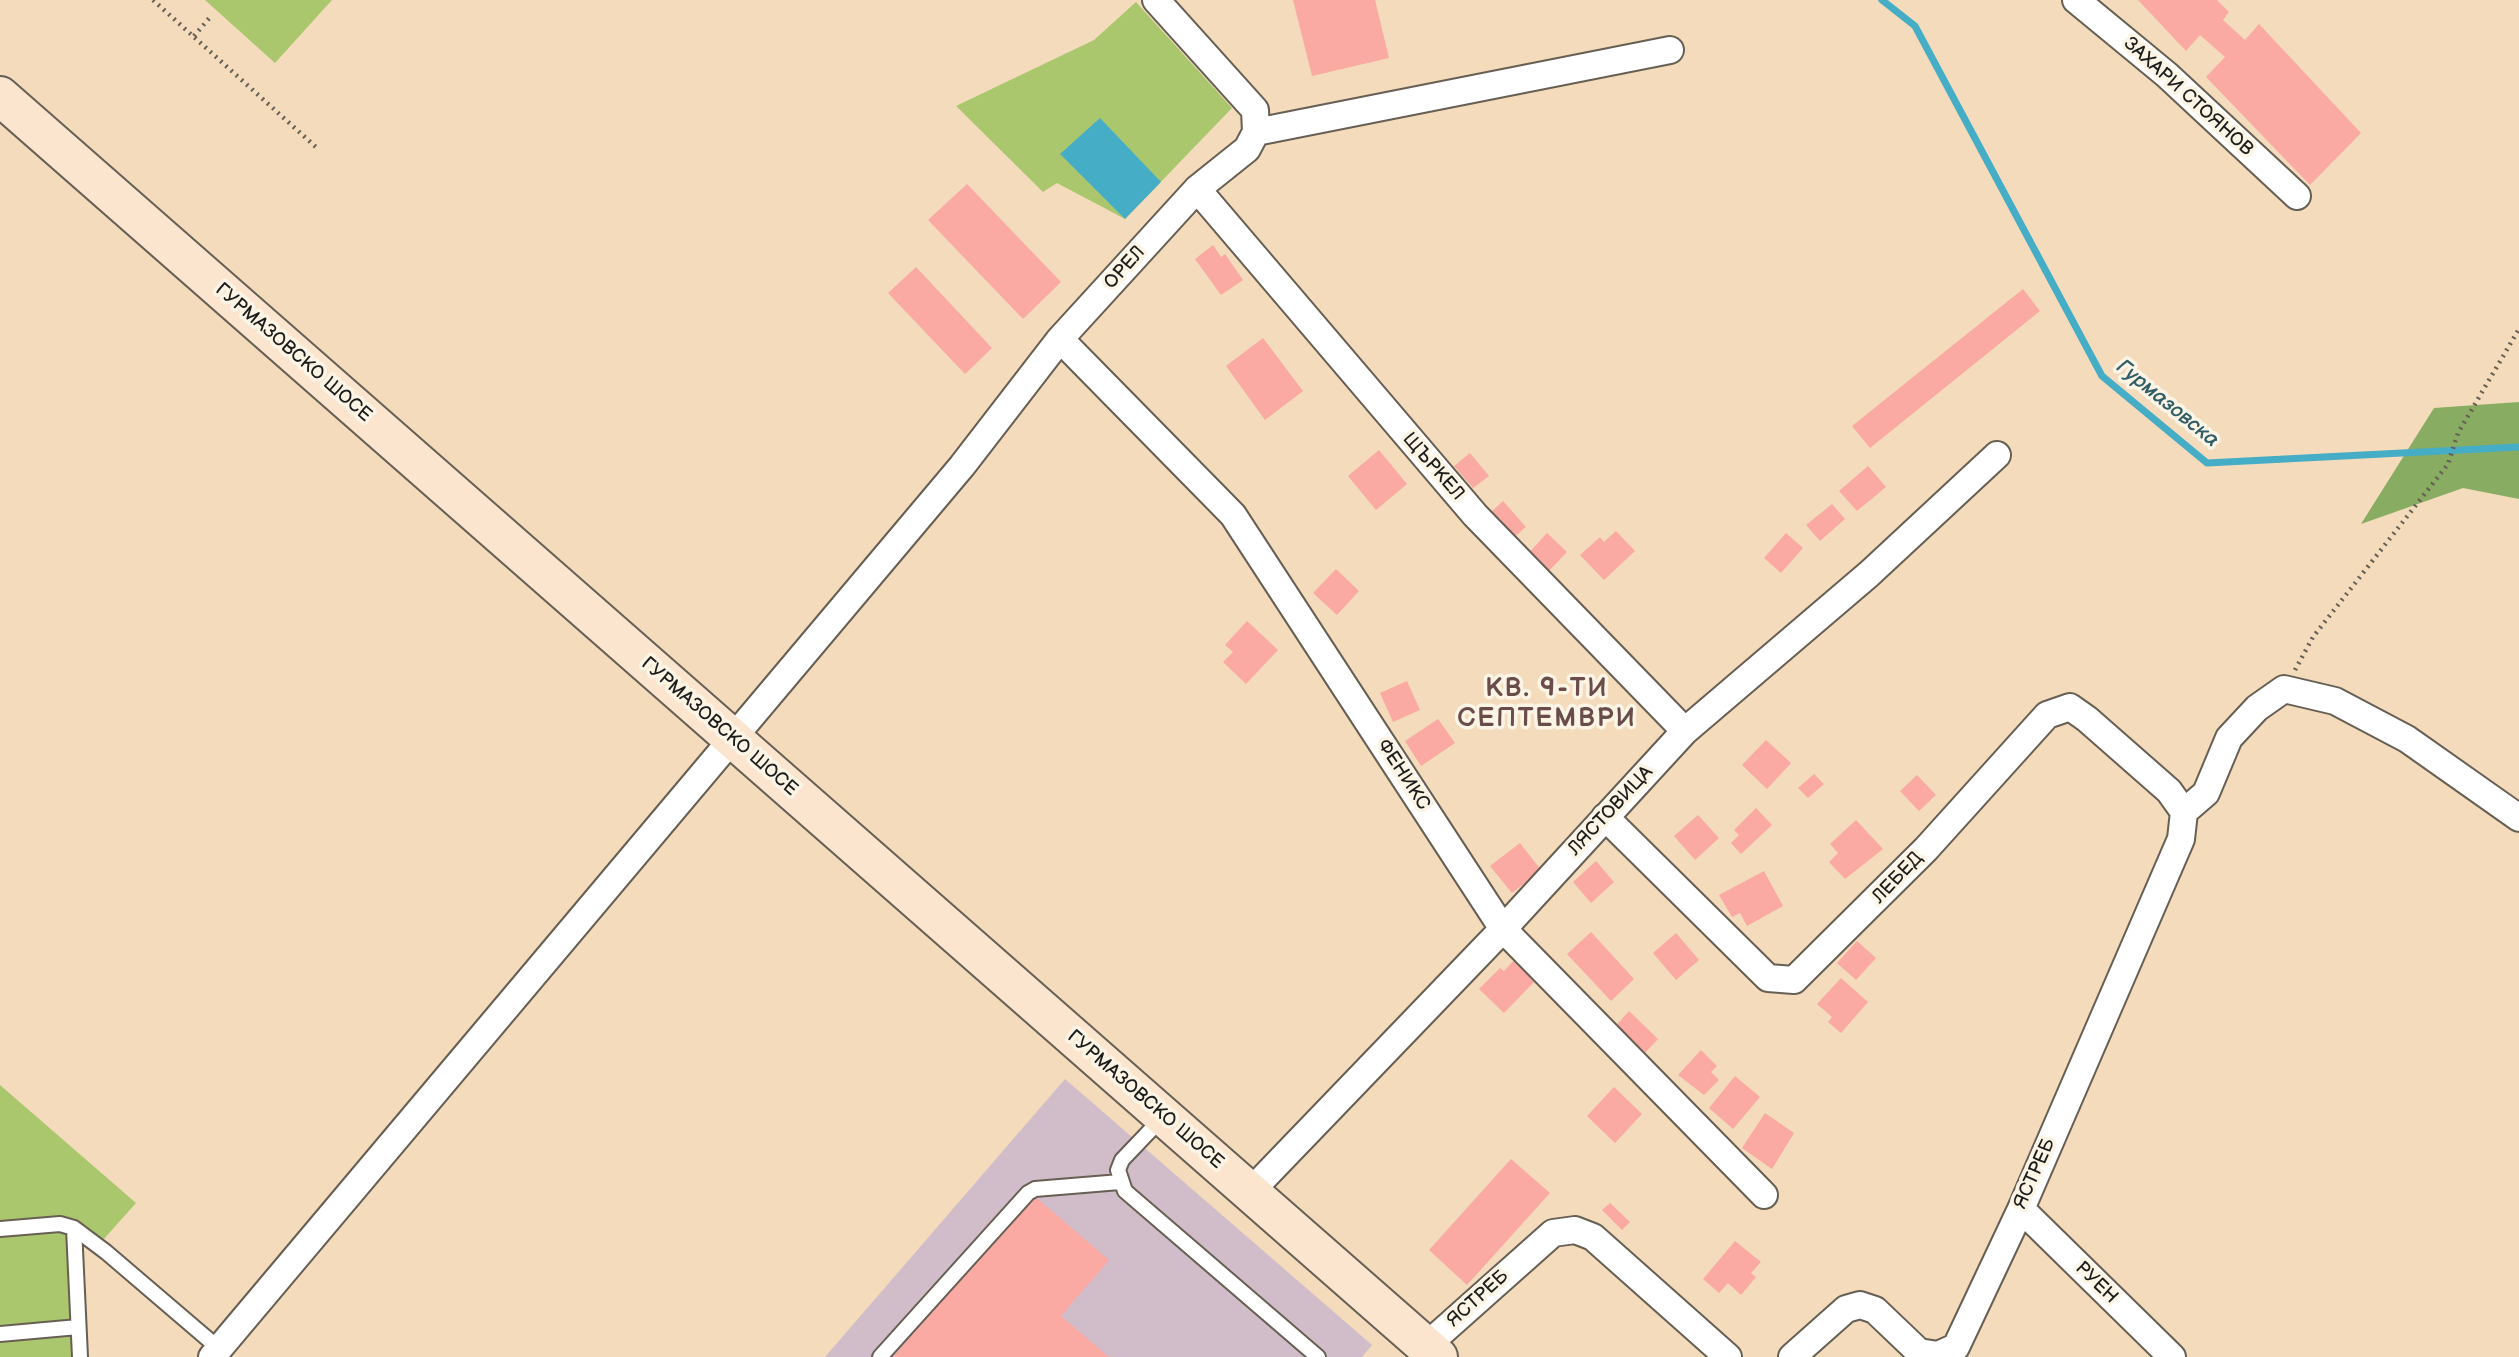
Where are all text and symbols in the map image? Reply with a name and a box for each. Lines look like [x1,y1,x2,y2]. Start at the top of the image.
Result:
street label: ЗАХАРИ СТОЯНОВ [2118,33,2258,161]
street label: ОРЕЛ [1100,242,1150,294]
street label: ГУРМАЗОВСКО ШОСЕ [210,279,376,427]
water label: Гурмазовска [2110,355,2224,453]
street label: ЩЪРКЕЛ [1397,428,1469,506]
street label: ГУРМАЗОВСКО ШОСЕ [636,653,802,801]
district label: КВ. 9-ТИ СЕПТЕМВРИ [1458,673,1636,734]
street label: ФЕНИКС [1372,735,1434,815]
street label: ЛЯСТОВИЦА [1564,761,1658,861]
street label: ЛЕБЕД [1868,847,1928,909]
street label: ГУРМАЗОВСКО ШОСЕ [1062,1026,1228,1174]
street label: ЯСТРЕБ [2009,1135,2061,1213]
street label: РУЕН [2070,1257,2122,1309]
street label: ЯСТРЕБ [1443,1266,1513,1332]

